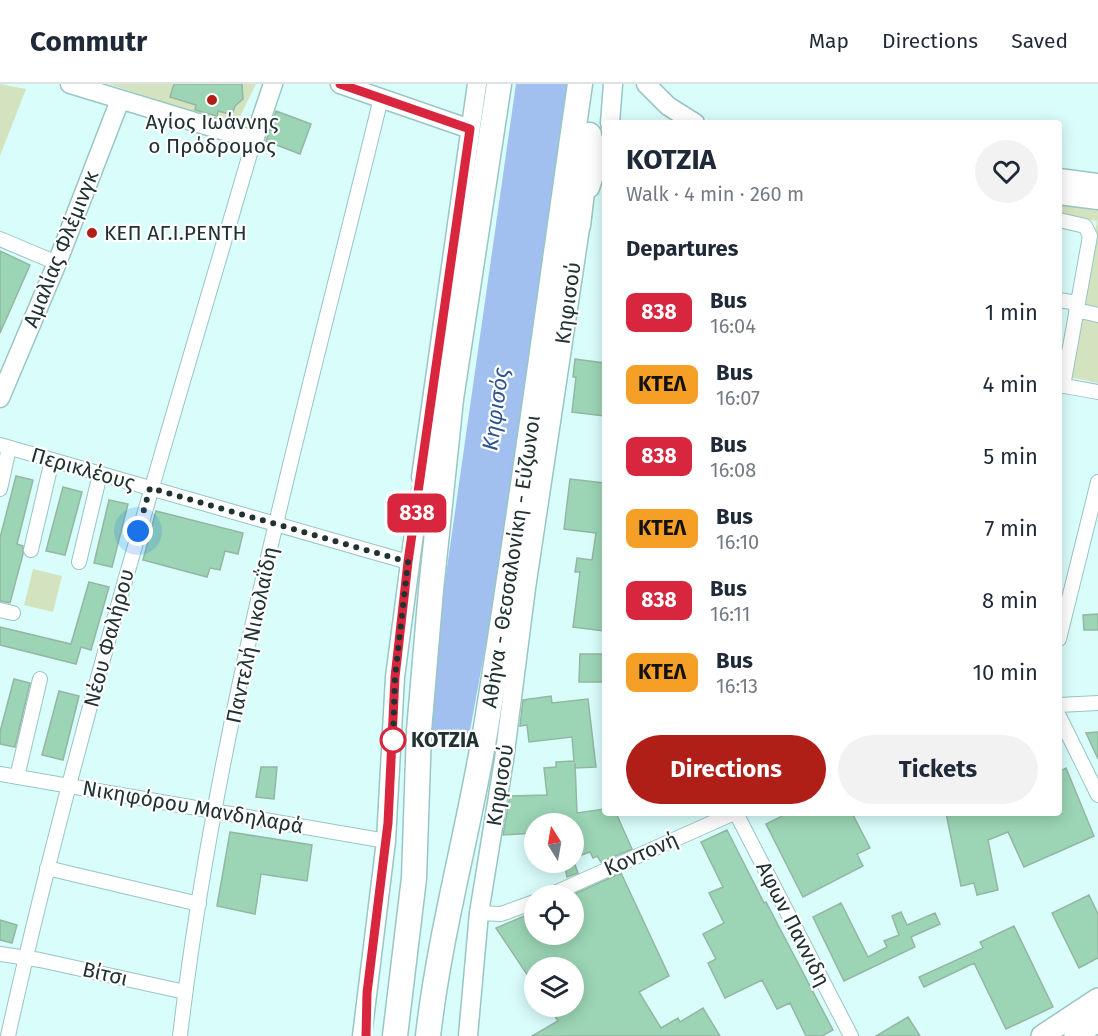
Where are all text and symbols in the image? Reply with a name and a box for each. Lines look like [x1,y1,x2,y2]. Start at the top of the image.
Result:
text: Commutr [30,25,147,58]
text: Map [809,28,849,54]
text: Directions [882,28,978,54]
text: Saved [1011,28,1068,54]
marker: Αγίος Ιωάννης ο Πρόδρομος [205,93,219,107]
place label: Αγίος Ιωάννης ο Πρόδρομος [145,109,279,159]
button: heart [975,140,1038,203]
text: ΚΟΤΖΙΑ [626,143,716,176]
street label: Αμαλίας Φλέμινγκ [18,166,105,331]
text: Walk · 4 min · 260 m [626,182,804,206]
place label: ΚΕΠ ΑΓ.Ι.ΡΕΝΤΗ [104,220,247,246]
marker: ΚΕΠ ΑΓ.Ι.ΡΕΝΤΗ [85,226,99,240]
text: Departures [626,235,738,262]
street label: Κηφισού [549,260,587,346]
text: Bus [710,287,747,314]
text: 838 [641,299,677,325]
text: 1 min [985,299,1038,326]
text: 16:04 [710,314,756,338]
text: Bus [716,359,753,386]
water label: Κηφισός [476,365,515,452]
text: ΚΤΕΛ [638,371,686,397]
text: 4 min [983,371,1038,398]
text: 16:07 [716,386,760,410]
street label: Αθήνα - Θεσσαλονίκη - Εύζωνοι [476,413,546,710]
text: Bus [710,431,747,458]
street label: Περικλέους [28,442,138,496]
text: 838 [641,443,677,469]
text: 5 min [983,443,1038,470]
text: 16:08 [710,458,756,482]
line badge: 838 [382,494,452,532]
text: 838 [399,500,435,526]
text: Bus [716,503,753,530]
text: ΚΤΕΛ [638,515,686,541]
text: 7 min [984,515,1038,542]
your location [123,516,153,546]
text: 16:10 [716,530,759,554]
street label: Παντελή Νικολαΐδη [221,544,283,726]
street label: Νέου Φαλήρου [78,566,140,710]
text: Bus [710,575,747,602]
text: 838 [641,587,677,613]
text: 8 min [982,587,1038,614]
text: 16:11 [710,602,750,626]
text: Bus [716,647,753,674]
text: ΚΤΕΛ [638,659,686,685]
text: 10 min [972,659,1038,686]
text: 16:13 [716,674,758,698]
marker: ΚΟΤΖΙΑ [380,727,406,753]
place label: ΚΟΤΖΙΑ [411,727,479,753]
button: Directions [626,735,826,804]
button: Tickets [838,735,1038,804]
street label: Κηφισού [481,742,519,828]
street label: Νικηφόρου Μανδηλαρά [80,775,306,839]
north arrow [524,813,584,873]
map controls [524,813,584,1017]
street label: Κοντονή [600,826,682,882]
street label: Αφων Παννιδη [750,857,836,991]
button: locate [524,885,584,945]
street label: Βίτσι [80,956,130,992]
button: layers [524,957,584,1017]

